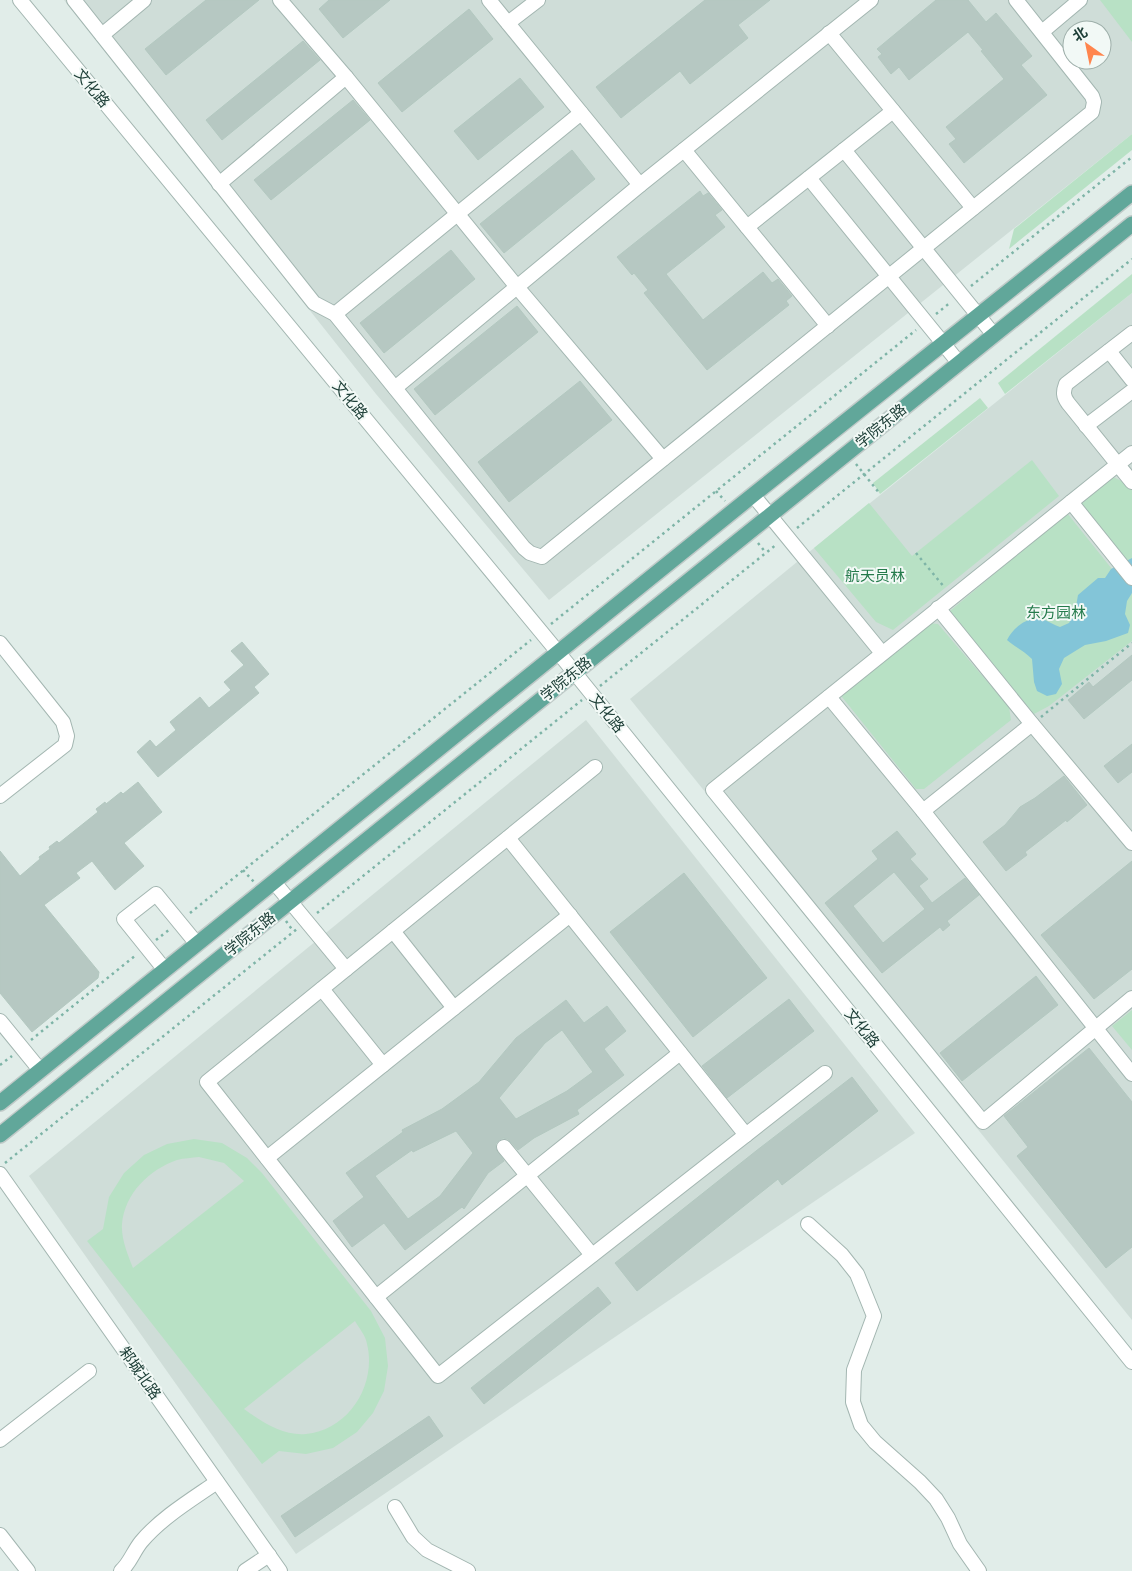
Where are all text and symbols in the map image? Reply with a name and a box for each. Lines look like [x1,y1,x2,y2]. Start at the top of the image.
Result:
north arrow [1062,20,1112,70]
text: 北 [1069,23,1091,45]
street label: 文化路 [71,64,114,111]
street label: 文化路 [329,376,372,423]
street label: 学院东路 [851,399,910,452]
park label: 航天员林 [845,566,905,585]
park label: 东方园林 [1026,603,1086,622]
street label: 学院东路 [536,652,595,705]
street label: 文化路 [586,689,629,736]
street label: 学院东路 [220,907,279,960]
street label: 文化路 [841,1004,884,1051]
street label: 邾城北路 [115,1343,165,1403]

